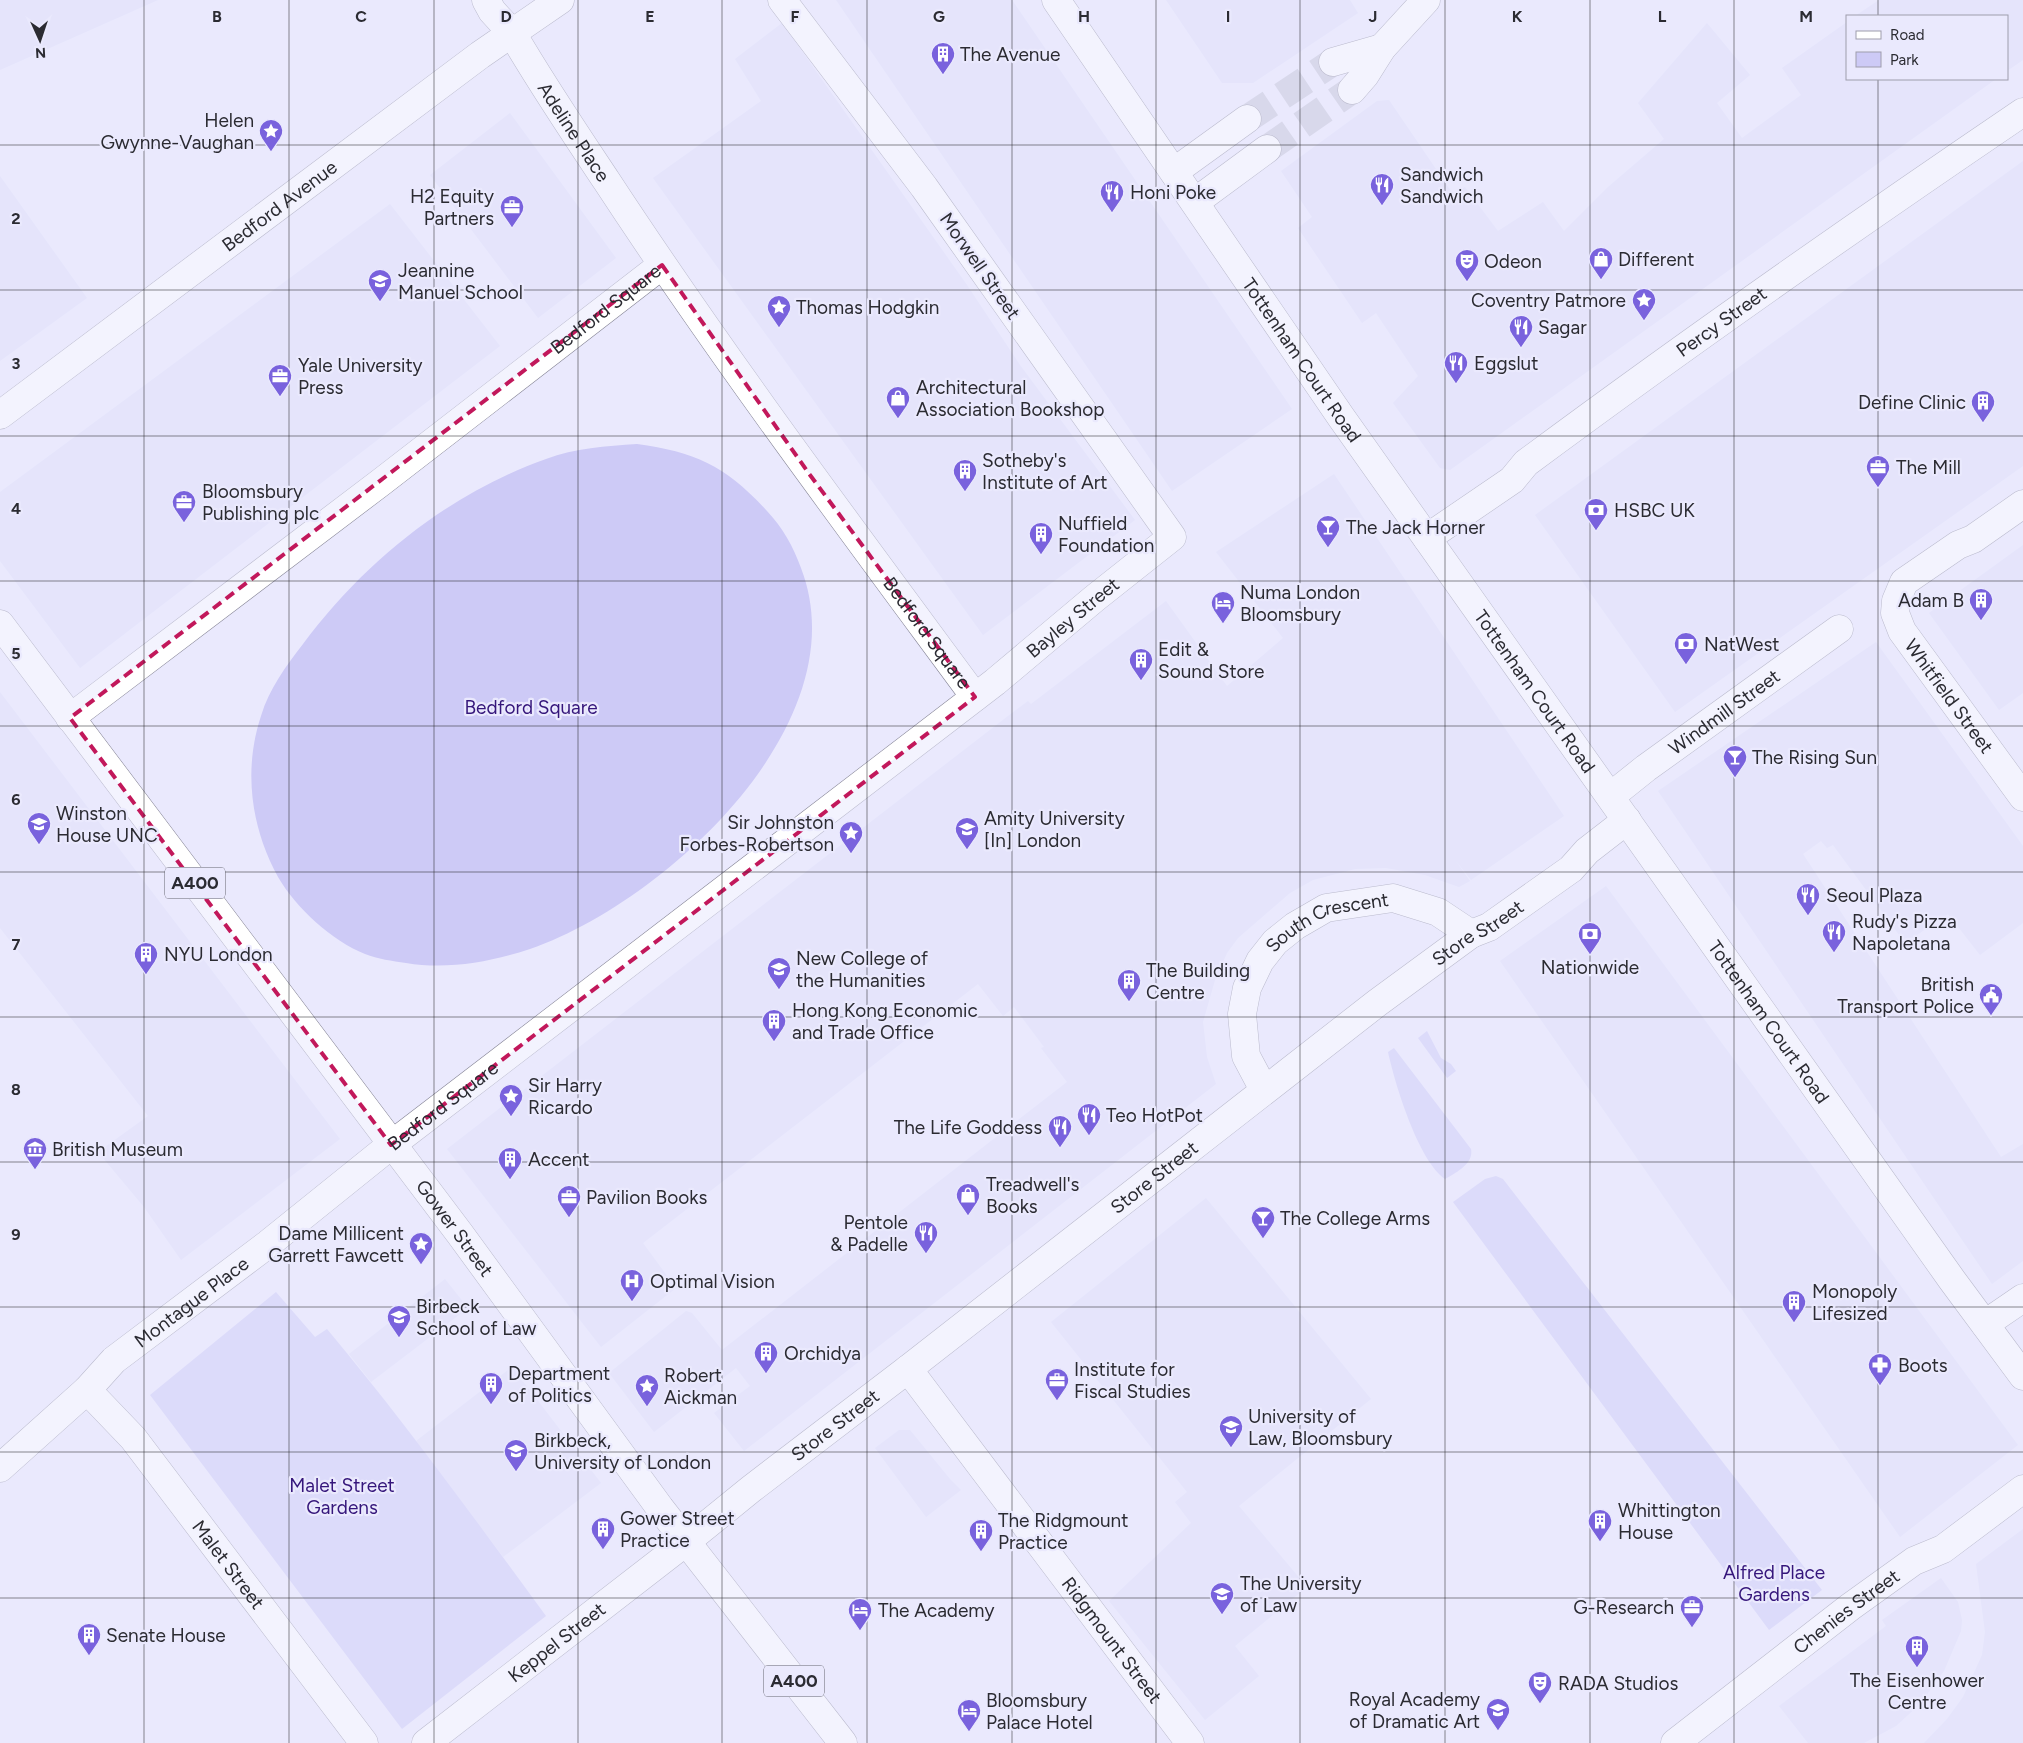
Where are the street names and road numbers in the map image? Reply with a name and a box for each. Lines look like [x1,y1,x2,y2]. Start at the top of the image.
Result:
street label: Adeline Place [533,78,615,186]
street label: Bedford Avenue [217,155,341,256]
street label: Morwell Street [935,208,1025,324]
street label: Bedford Square [546,259,665,359]
street label: Tottenham Court Road [1238,273,1367,447]
street label: Percy Street [1671,281,1771,361]
street label: Bedford Square [879,572,976,693]
street label: Bayley Street [1021,572,1123,662]
street label: Tottenham Court Road [1470,605,1601,777]
street label: Whitfield Street [1900,634,1999,757]
street label: Windmill Street [1664,664,1784,759]
road number: A400 [165,868,225,898]
street label: South Crescent [1260,887,1390,956]
street label: Store Street [1427,895,1528,970]
street label: Tottenham Court Road [1704,936,1835,1108]
street label: Bedford Square [383,1056,502,1155]
street label: Store Street [1106,1136,1202,1218]
street label: Gower Street [411,1175,498,1281]
street label: Montague Place [130,1251,253,1352]
street label: Store Street [786,1384,883,1466]
street label: Malet Street [188,1515,270,1613]
street label: Chenies Street [1788,1564,1904,1658]
street label: Ridgmount Street [1057,1572,1167,1707]
street label: Keppel Street [503,1597,610,1687]
road number: A400 [764,1665,824,1696]

